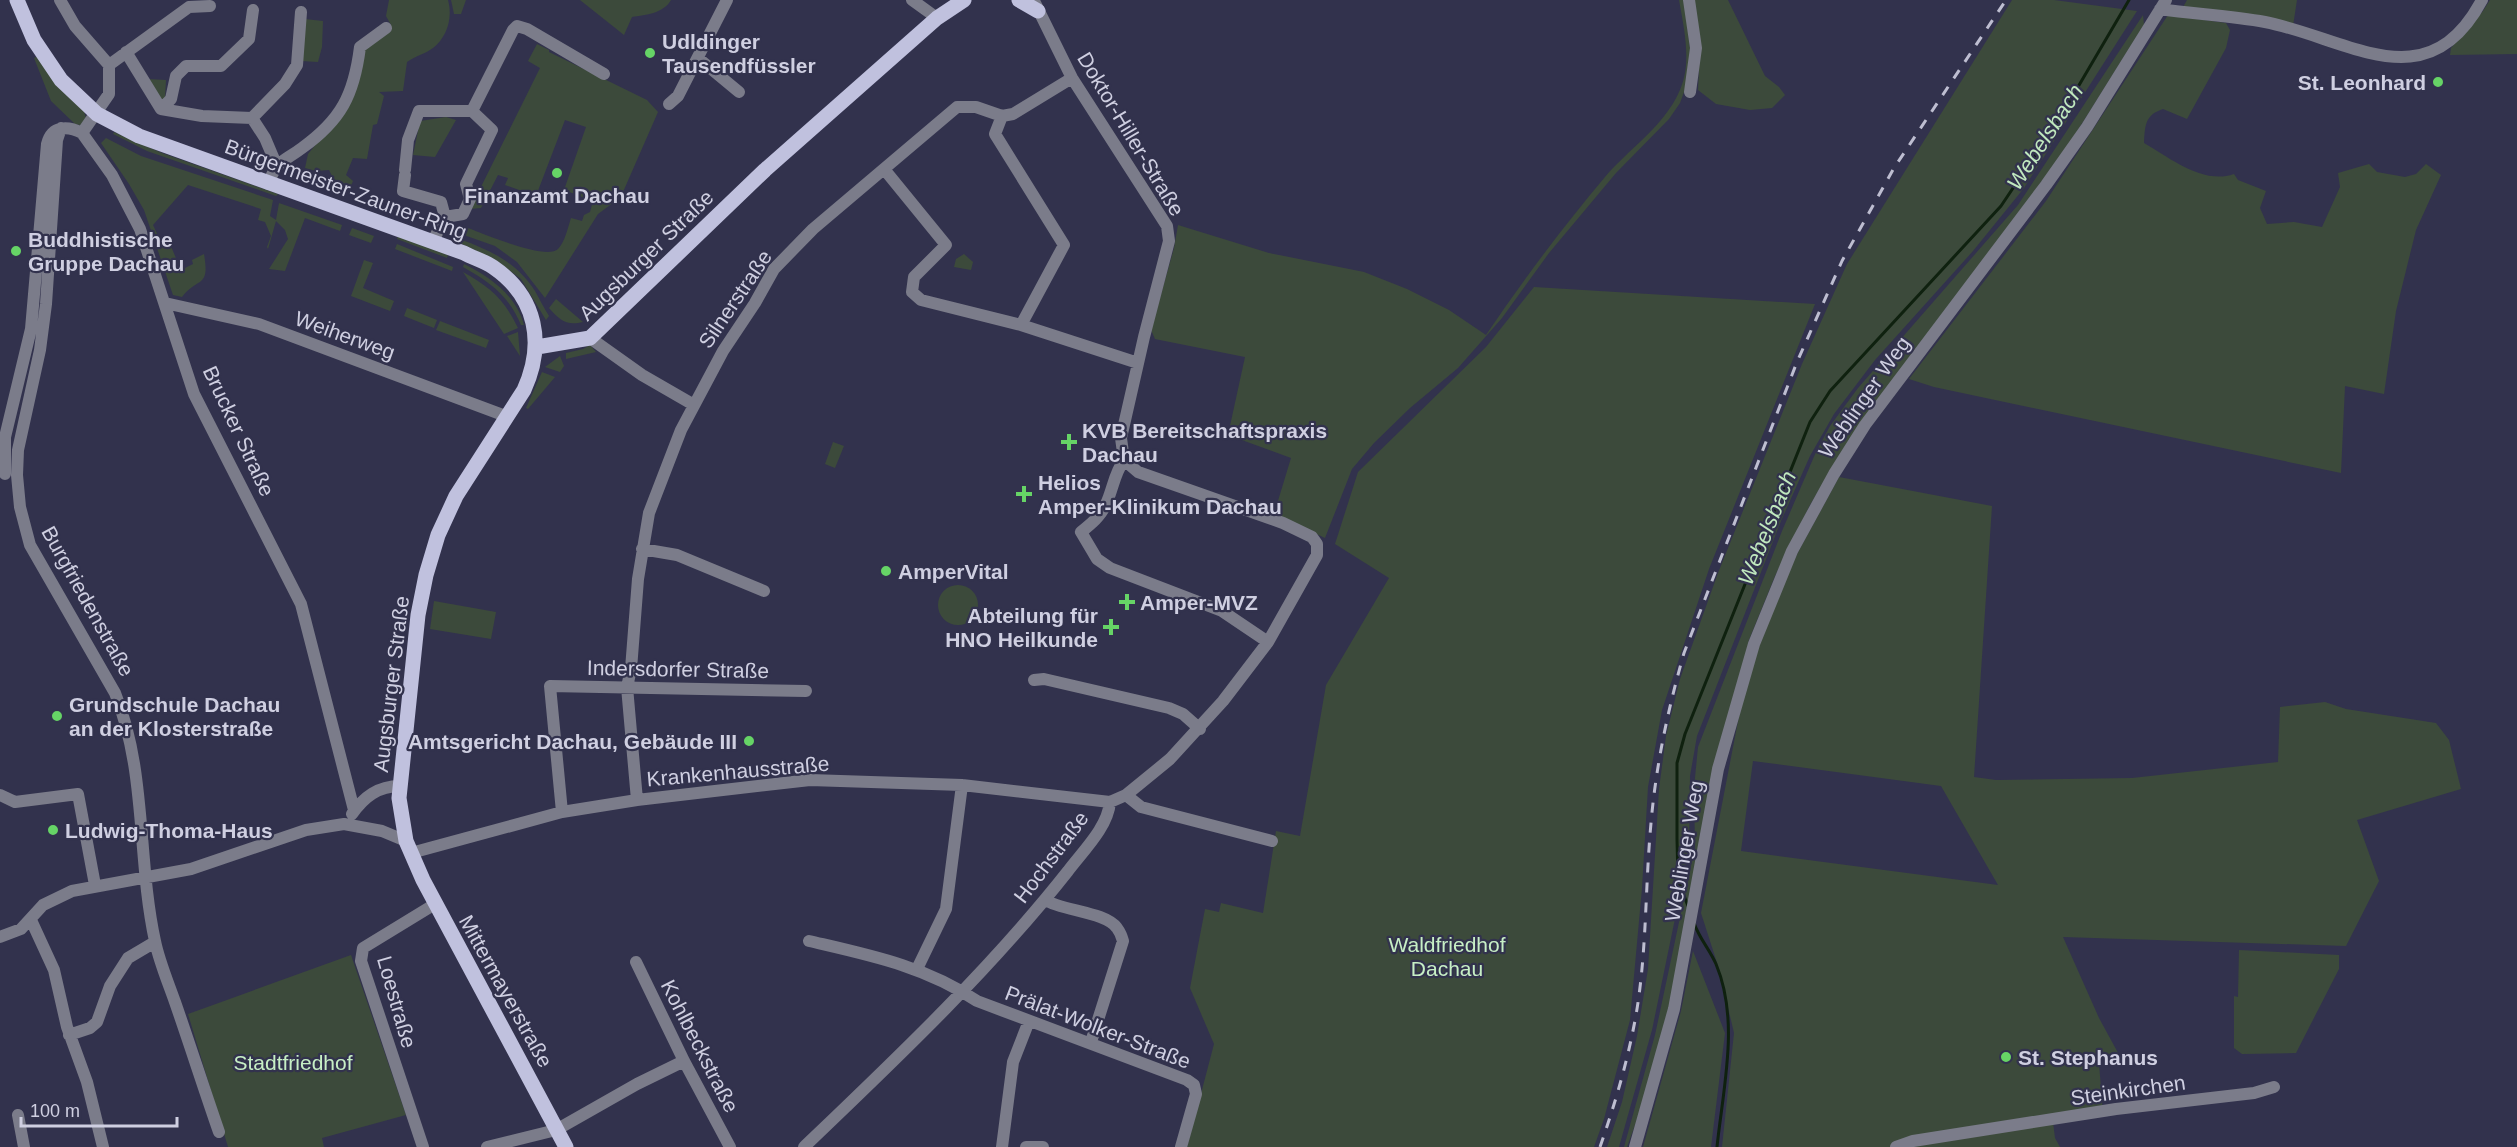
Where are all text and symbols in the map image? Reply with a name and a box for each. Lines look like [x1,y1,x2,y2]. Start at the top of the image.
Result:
place label: Udldinger Tausendfüssler [662,30,816,77]
marker: Udldinger Tausendfüssler [643,46,657,60]
street label: Doktor-Hiller-Straße [1073,48,1189,220]
place label: St. Leonhard [2298,71,2426,94]
marker: St. Leonhard [2431,75,2445,89]
water label: Webelsbach [2002,80,2088,194]
street label: Bürgermeister-Zauner-Ring [222,134,470,244]
marker: Finanzamt Dachau [550,166,564,180]
place label: Finanzamt Dachau [464,184,650,207]
street label: Augsburger Straße [574,185,718,325]
place label: Buddhistische Gruppe Dachau [28,228,184,275]
marker: Buddhistische Gruppe Dachau [9,244,23,258]
street label: Silnerstraße [694,246,776,352]
street label: Weiherweg [292,306,398,364]
street label: Weblinger Weg [1814,332,1914,462]
street label: Brucker Straße [199,362,279,500]
place label: KVB Bereitschaftspraxis Dachau [1082,419,1327,466]
marker: KVB Bereitschaftspraxis Dachau [1060,433,1078,451]
water label: Webelsbach [1733,467,1801,589]
place label: Helios Amper-Klinikum Dachau [1038,471,1282,518]
marker: Helios Amper-Klinikum Dachau [1015,485,1033,503]
street label: Burgfriedenstraße [37,522,139,680]
place label: AmperVital [898,560,1009,583]
marker: AmperVital [879,564,893,578]
place label: Amper-MVZ [1140,591,1258,614]
marker: Amper-MVZ [1118,593,1136,611]
street label: Augsburger Straße [369,595,413,773]
place label: Abteilung für HNO Heilkunde [945,604,1098,651]
marker: Abteilung für HNO Heilkunde [1102,618,1120,636]
street label: Indersdorfer Straße [587,656,769,682]
place label: Grundschule Dachau an der Klosterstraße [69,693,280,740]
marker: Grundschule Dachau an der Klosterstraße [50,709,64,723]
place label: Amtsgericht Dachau, Gebäude III [408,730,737,753]
marker: Amtsgericht Dachau, Gebäude III [742,734,756,748]
street label: Krankenhausstraße [646,752,830,790]
street label: Weblinger Weg [1660,779,1708,923]
street label: Hochstraße [1009,807,1093,907]
place label: Ludwig-Thoma-Haus [65,819,273,842]
marker: Ludwig-Thoma-Haus [46,823,60,837]
street label: Mittermayerstraße [455,911,557,1071]
park label: Waldfriedhof Dachau [1388,933,1506,980]
street label: Loestraße [373,953,421,1051]
street label: Kohlbeckstraße [657,976,743,1116]
street label: Prälat-Wolker-Straße [1002,981,1194,1073]
place label: St. Stephanus [2018,1046,2158,1069]
marker: St. Stephanus [1999,1050,2013,1064]
park label: Stadtfriedhof [233,1051,353,1074]
street label: Steinkirchen [2069,1071,2187,1109]
scale bar [21,1090,177,1128]
text: 100 m [30,1101,80,1121]

